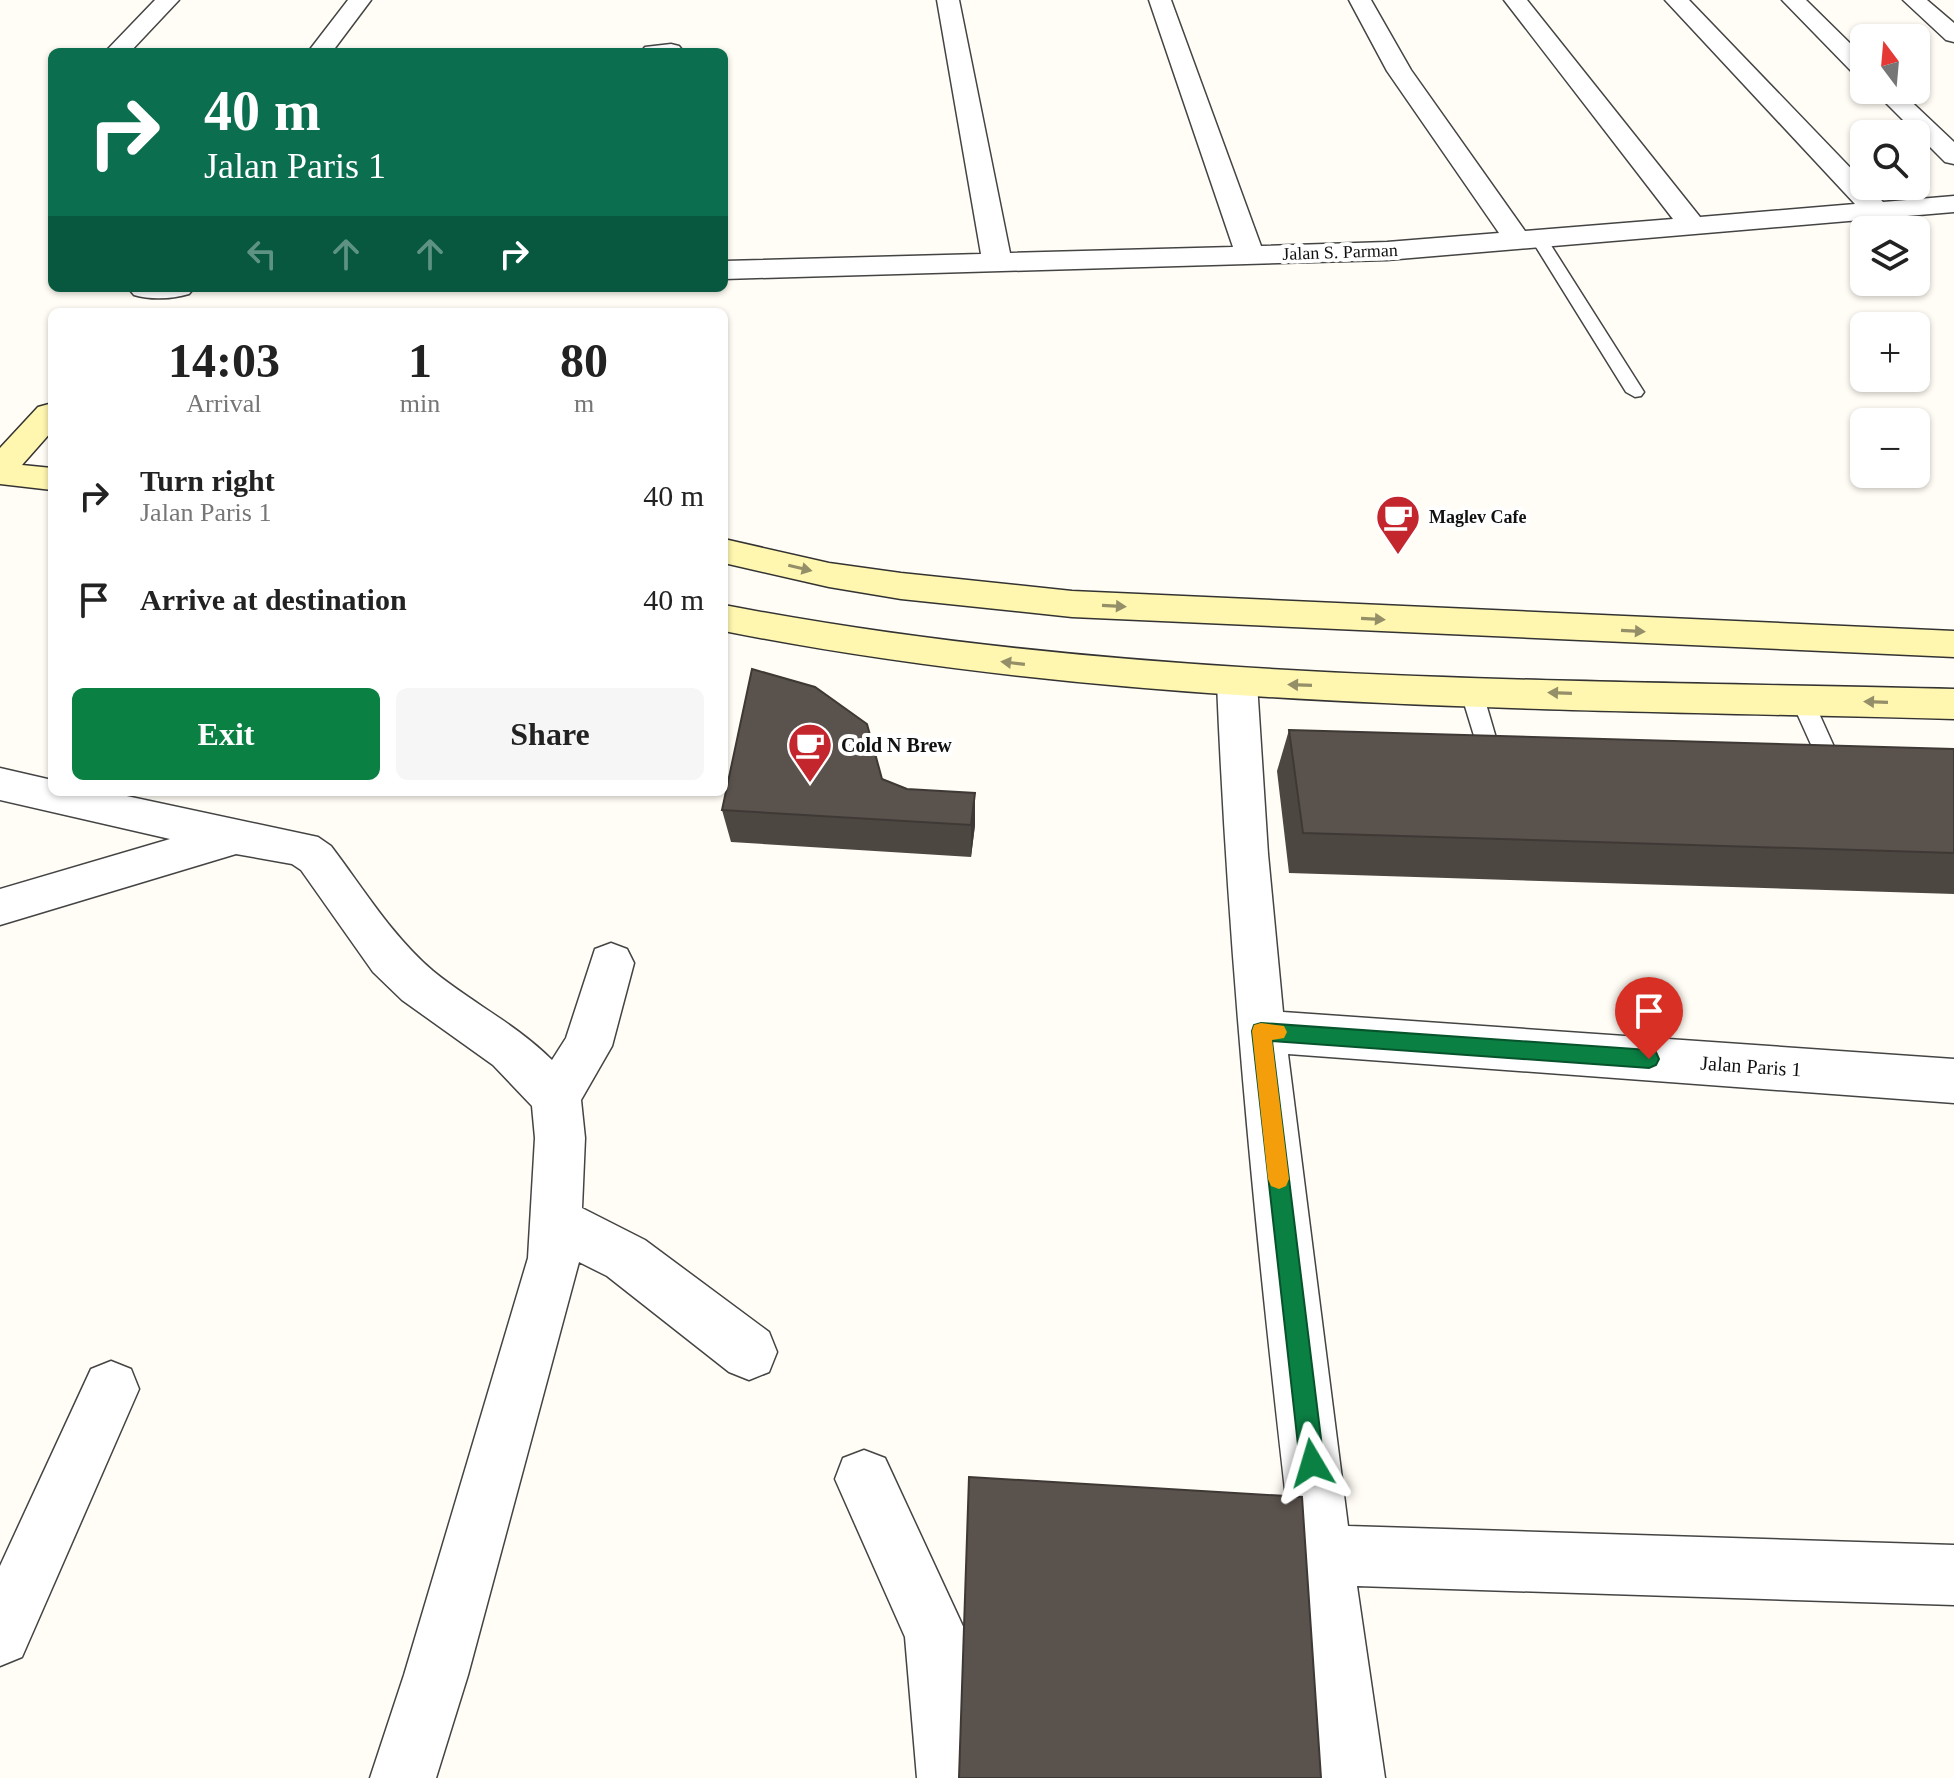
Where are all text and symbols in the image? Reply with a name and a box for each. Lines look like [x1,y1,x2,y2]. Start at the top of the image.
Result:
north arrow [1850,24,1930,104]
map controls [1850,24,1930,488]
icon: right [72,80,176,184]
text: 40 m [204,80,321,142]
button: search [1850,120,1930,200]
text: Jalan Paris 1 [204,146,386,186]
button: layers [1850,216,1930,296]
icon: left [240,232,284,276]
icon: ahead [324,232,368,276]
icon: ahead [408,232,452,276]
icon: right [492,232,536,276]
street label: Jalan S. Parman [1282,240,1398,264]
button: + [1850,312,1930,392]
text: 14:03 [168,334,280,387]
text: 1 [408,334,432,387]
text: 80 [560,334,608,387]
text: Arrival [186,389,261,418]
text: min [400,389,440,418]
text: m [574,389,594,418]
button: − [1850,408,1930,488]
text: Turn right [140,464,275,497]
icon: right [72,474,116,518]
text: 40 m [643,479,704,512]
cafe icon: Maglev Cafe [1374,493,1422,556]
text: Jalan Paris 1 [140,498,271,527]
place label: Maglev Cafe [1429,507,1526,527]
one-way arrow [788,562,813,575]
icon: arrive [72,578,116,622]
text: Arrive at destination [140,583,407,616]
text: 40 m [643,583,704,616]
one-way arrow [1102,600,1127,613]
one-way arrow [1361,612,1386,625]
one-way arrow [1621,624,1646,637]
one-way arrow [1000,656,1025,669]
one-way arrow [1287,678,1312,691]
one-way arrow [1547,686,1572,699]
button: Exit [72,688,380,780]
button: Share [396,688,704,780]
one-way arrow [1863,696,1888,708]
cafe icon: Cold N Brew [786,721,834,784]
place label: Cold N Brew [841,734,952,756]
pin [1615,977,1683,1059]
icon: arrive [1627,989,1671,1033]
street label: Jalan Paris 1 [1700,1052,1802,1080]
position arrow [1270,1421,1354,1505]

